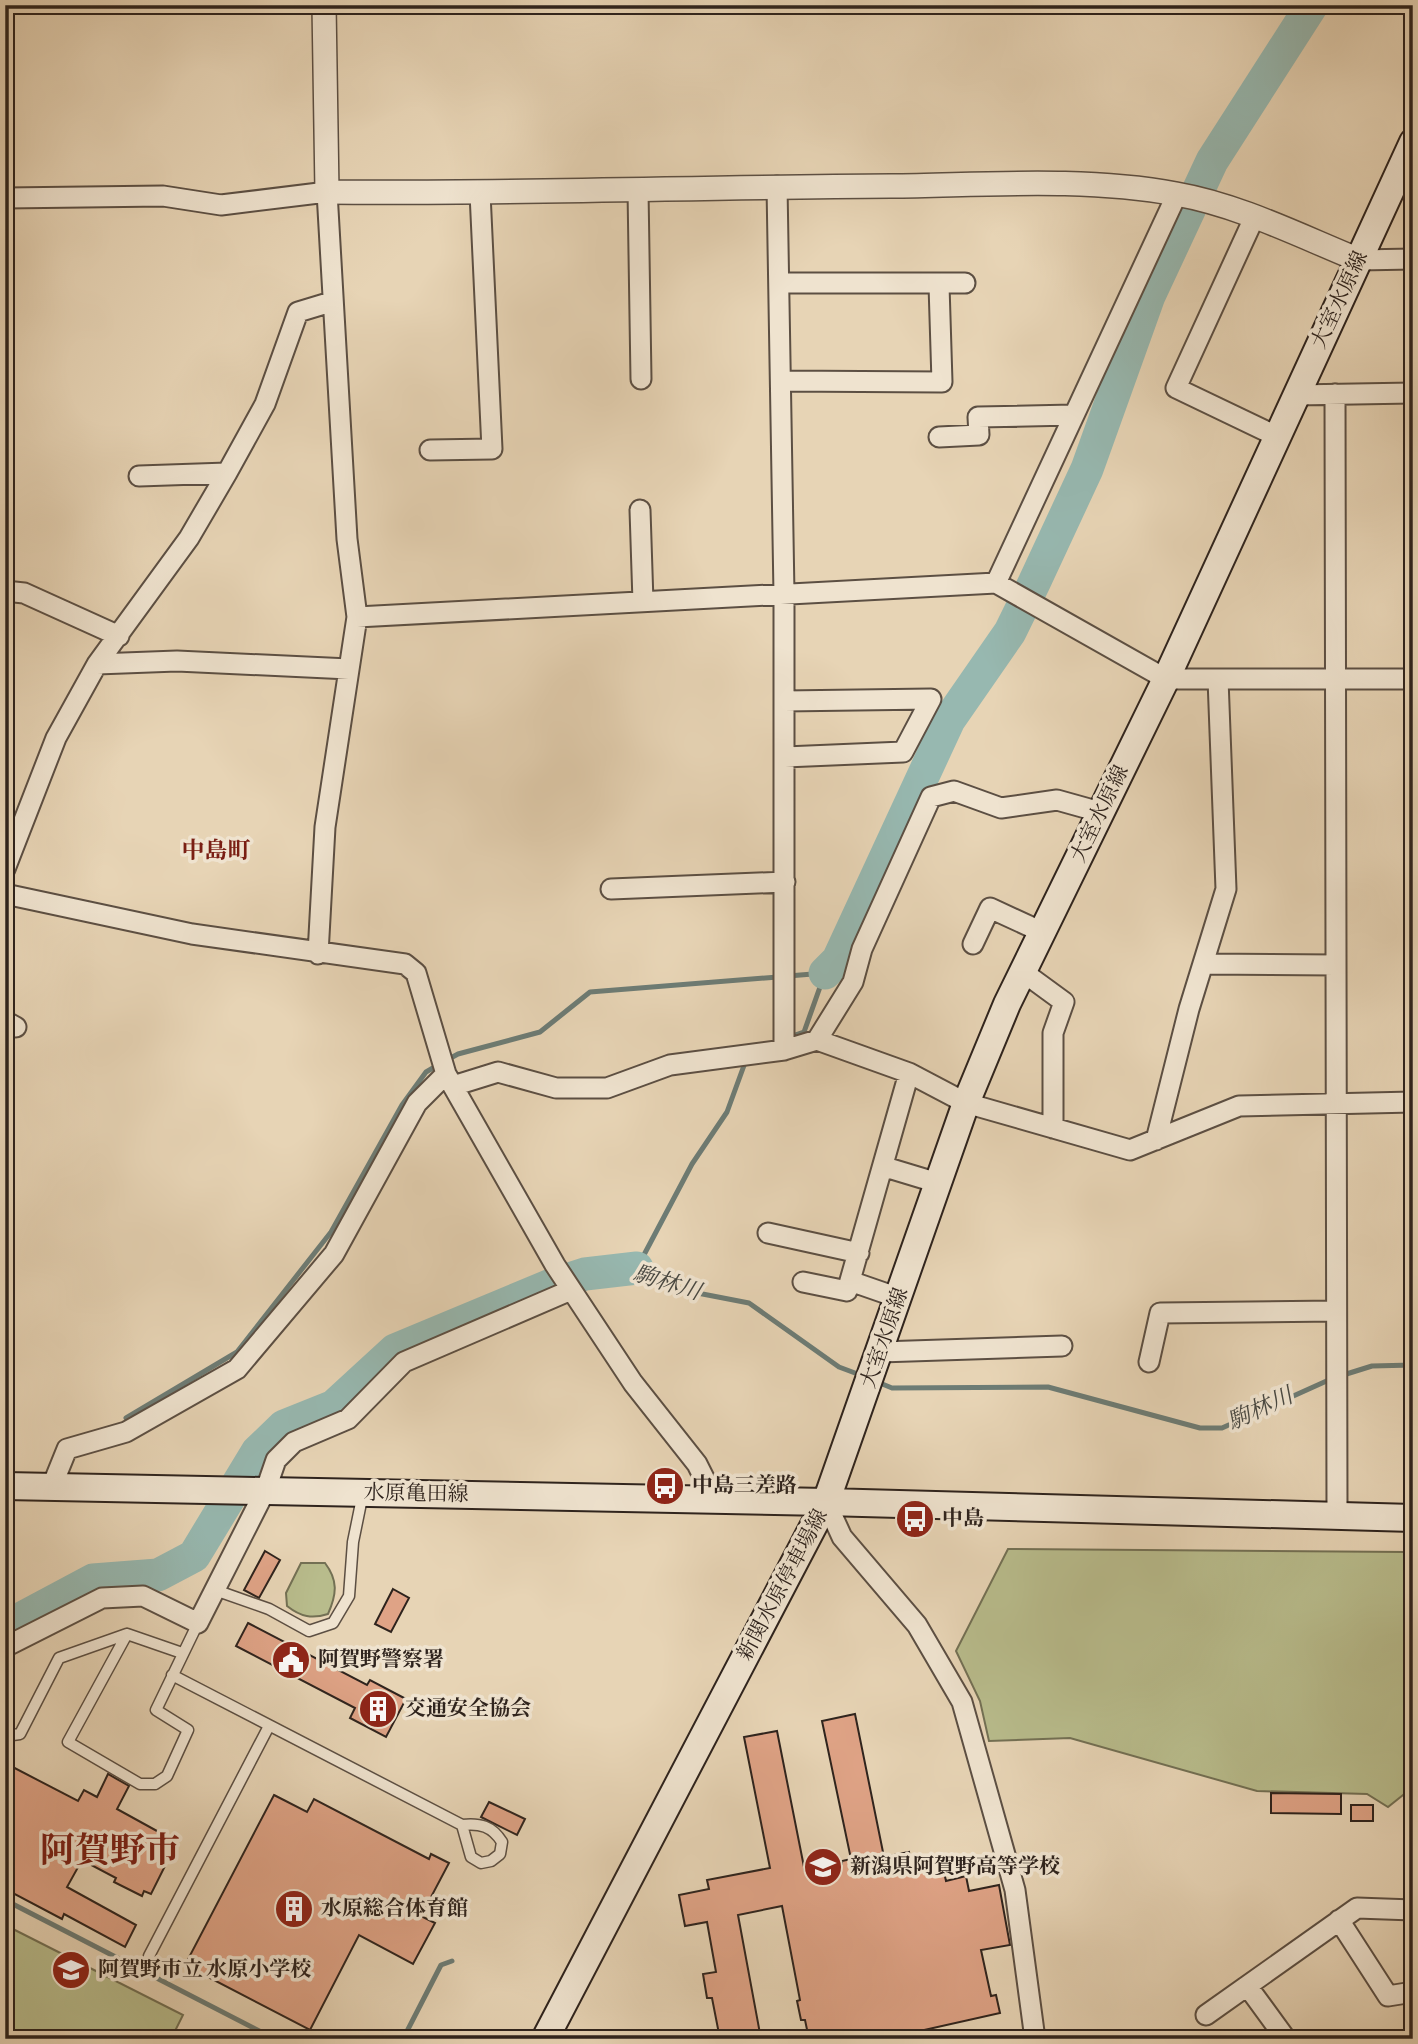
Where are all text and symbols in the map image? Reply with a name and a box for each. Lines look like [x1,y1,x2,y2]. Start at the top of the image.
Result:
street label: 大室水原線 [1306,247,1374,353]
street label: 大室水原線 [1065,761,1135,867]
district label: 中島町 [182,837,251,865]
water label: 駒林川 [630,1260,707,1307]
street label: 大室水原線 [856,1284,914,1392]
water label: 駒林川 [1223,1380,1300,1436]
bus stop icon: 中島三差路 [644,1465,686,1507]
place label: 中島三差路 [692,1473,797,1499]
street label: 水原亀田線 [363,1480,469,1508]
bus stop icon: 中島 [894,1498,936,1540]
street label: 新関水原停車場線 [732,1505,834,1665]
place label: 中島 [942,1506,984,1532]
public building icon: 阿賀野警察署 [270,1639,312,1681]
place label: 阿賀野警察署 [318,1647,444,1673]
building icon: 交通安全協会 [357,1688,399,1730]
place label: 交通安全協会 [405,1696,531,1722]
district label: 阿賀野市 [40,1830,180,1873]
school or university icon: 新潟県阿賀野高等学校 [802,1846,844,1888]
place label: 新潟県阿賀野高等学校 [850,1854,1060,1880]
building icon: 水原総合体育館 [273,1888,315,1930]
place label: 水原総合体育館 [321,1896,468,1922]
school or university icon: 阿賀野市立 水原小学校 [50,1949,92,1991]
place label: 阿賀野市立 水原小学校 [98,1957,311,1983]

